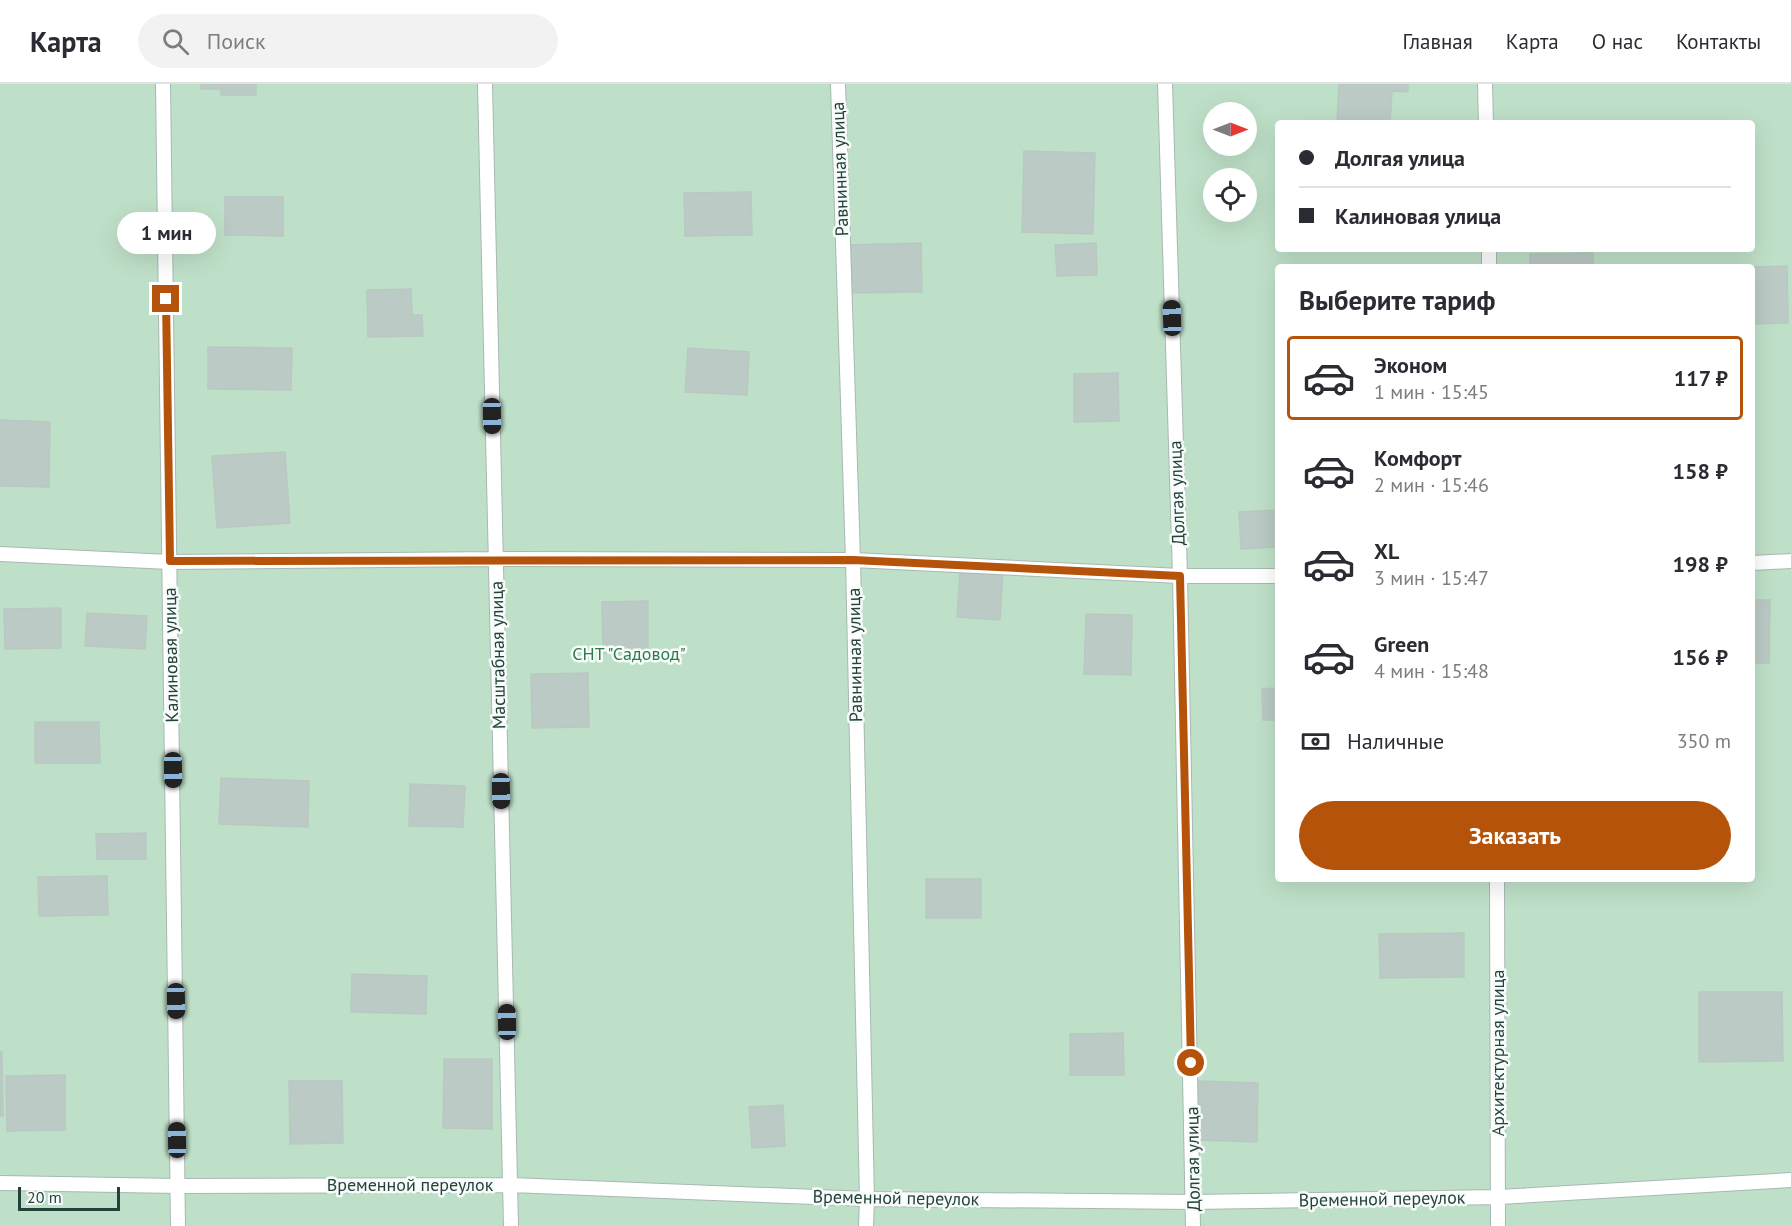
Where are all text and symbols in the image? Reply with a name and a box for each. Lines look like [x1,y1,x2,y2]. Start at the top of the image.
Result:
search box [138,14,558,68]
text: Карта [30,23,102,60]
icon: search [159,25,192,58]
text: Поиск [207,27,266,55]
text: Главная [1402,28,1473,55]
text: Карта [1506,28,1559,55]
text: О нас [1592,28,1643,55]
text: Контакты [1676,28,1761,55]
street label: Равнинная улица [826,101,853,237]
north arrow [1203,102,1257,156]
map controls [1203,102,1257,222]
text: Долгая улица [1335,144,1465,172]
button: locate [1203,168,1257,222]
text: Калиновая улица [1335,202,1501,230]
callout: 1 мин [116,212,216,254]
text: 1 мин [141,220,192,246]
text: Выберите тариф [1299,283,1495,317]
route end [152,285,179,312]
car [1162,300,1182,336]
icon: car [1302,351,1356,405]
text: Эконом [1374,351,1447,379]
text: 117 ₽ [1674,364,1728,392]
text: 1 мин · 15:45 [1374,379,1489,405]
car [483,398,501,434]
street label: Долгая улица [1163,440,1190,546]
icon: car [1302,444,1356,498]
text: Комфорт [1374,444,1462,472]
text: 158 ₽ [1673,457,1728,485]
text: 2 мин · 15:46 [1374,472,1489,498]
icon: car [1302,537,1356,591]
text: XL [1374,537,1399,565]
text: 198 ₽ [1673,550,1728,578]
text: 3 мин · 15:47 [1374,565,1489,591]
street label: Масштабная улица [485,581,510,729]
street label: Калиновая улица [158,587,183,723]
street label: Равнинная улица [842,588,867,722]
icon: car [1302,630,1356,684]
text: Green [1374,630,1429,658]
park label: СНТ "Садовод" [572,642,686,665]
text: 156 ₽ [1673,643,1728,671]
text: 4 мин · 15:48 [1374,658,1489,684]
icon: cash [1299,725,1332,758]
text: Наличные [1347,727,1444,755]
text: 350 m [1677,728,1731,754]
car [164,752,182,788]
car [492,773,510,809]
button: Заказать [1299,801,1731,870]
street label: Архитектурная улица [1486,970,1509,1136]
car [167,983,185,1019]
car [498,1004,516,1040]
route start [1177,1049,1204,1076]
street label: Долгая улица [1180,1106,1205,1212]
car [168,1122,186,1158]
street label: Временной переулок [327,1173,494,1196]
scale bar [18,1184,120,1212]
street label: Временной переулок [812,1185,980,1210]
street label: Временной переулок [1298,1186,1466,1211]
text: 20 m [27,1187,62,1207]

